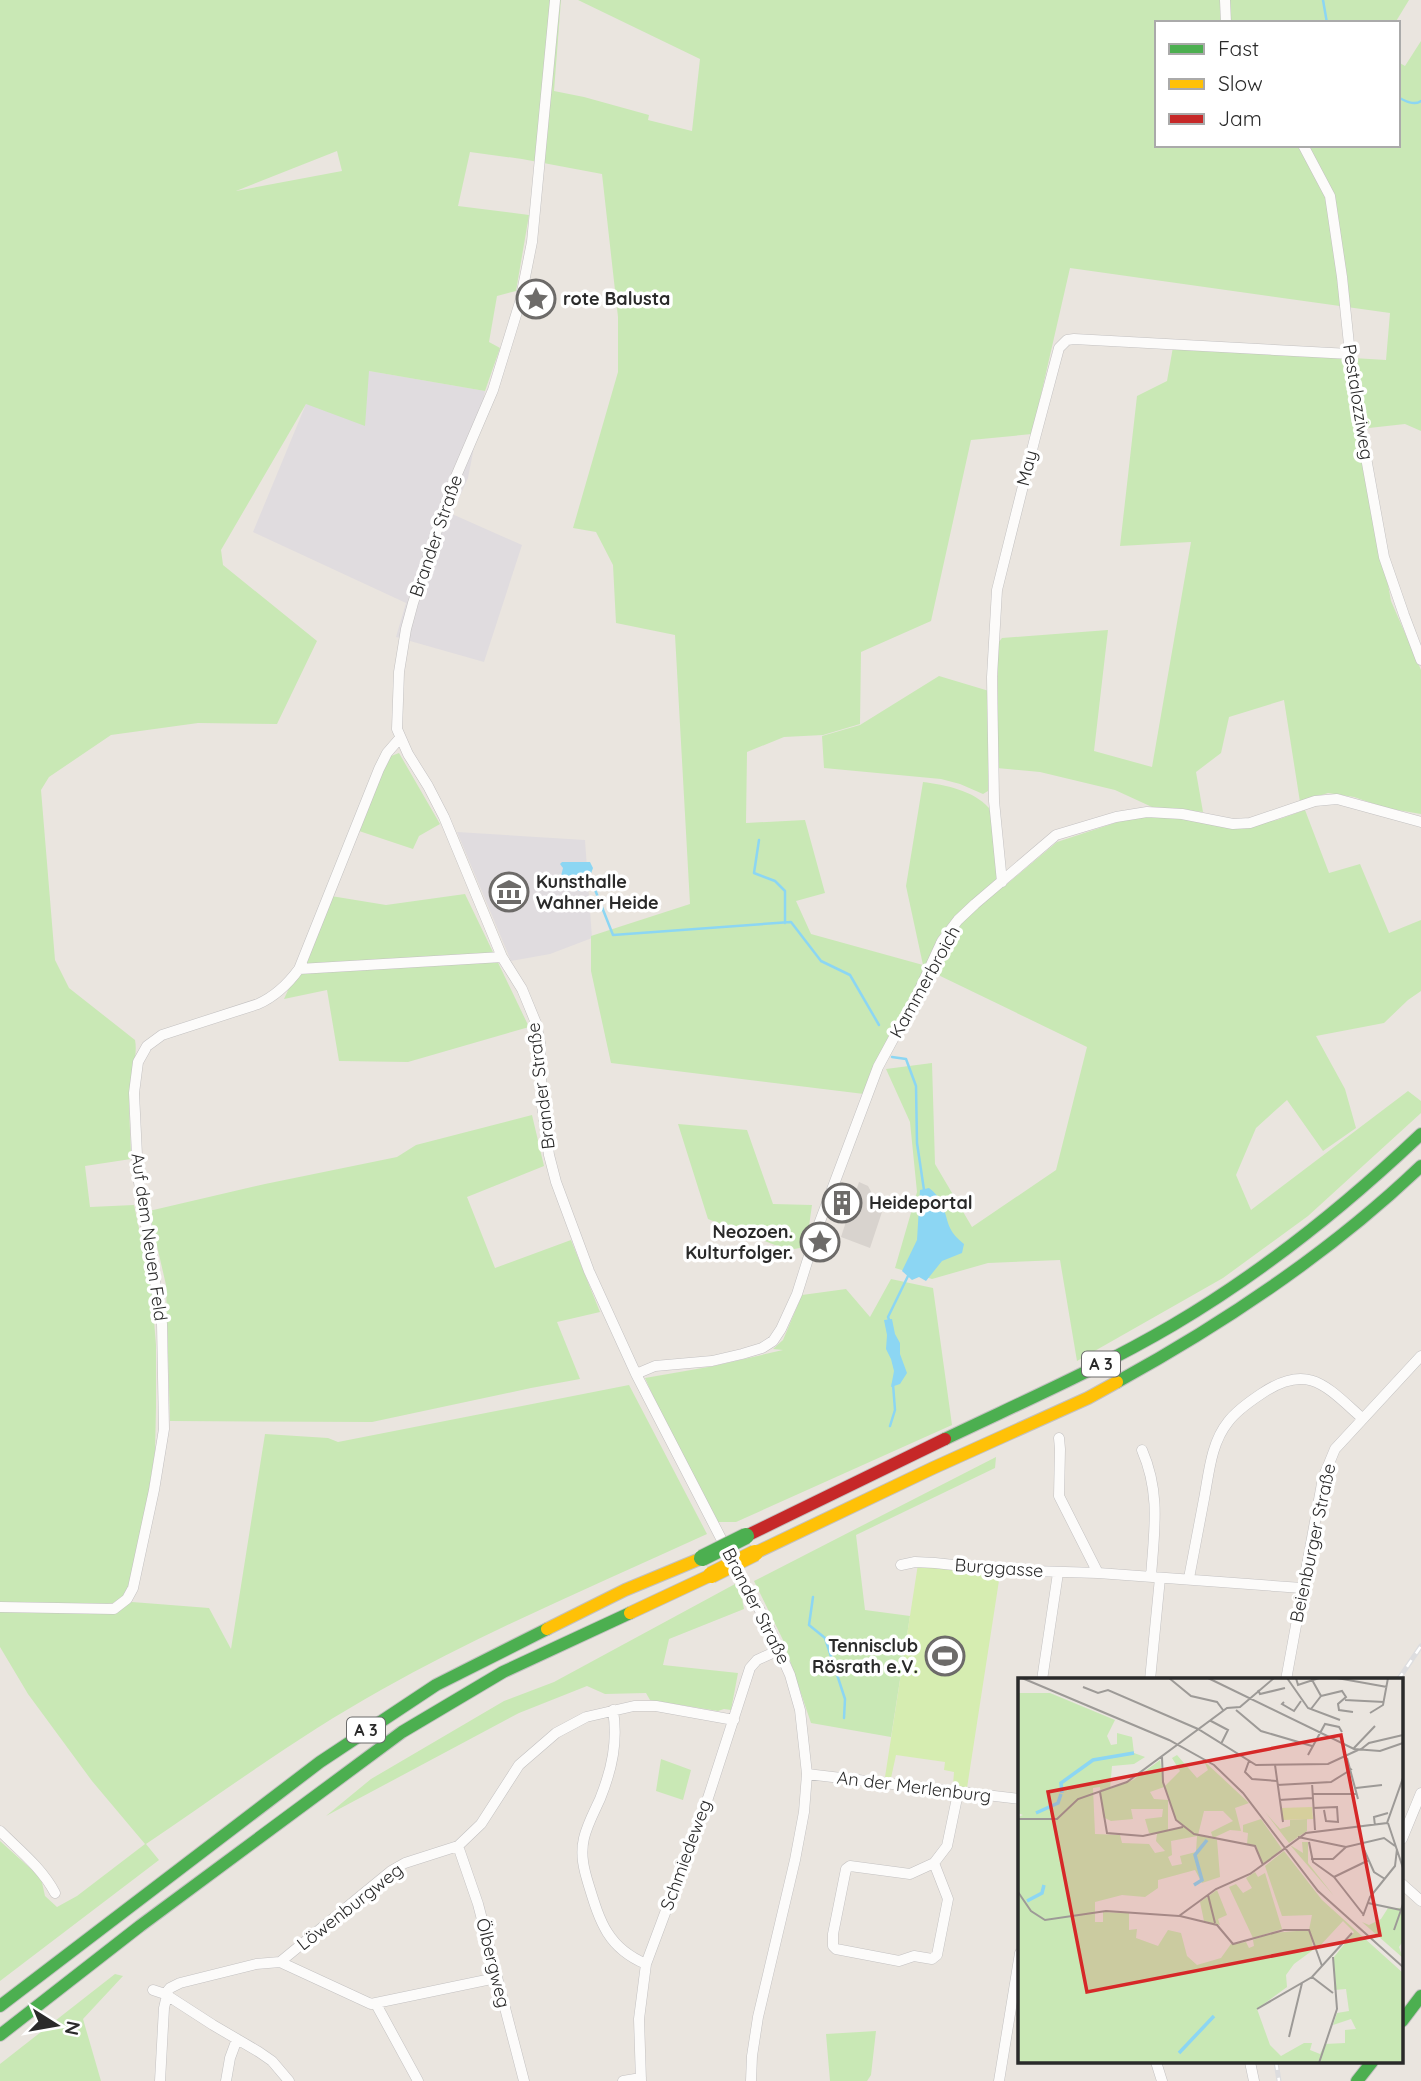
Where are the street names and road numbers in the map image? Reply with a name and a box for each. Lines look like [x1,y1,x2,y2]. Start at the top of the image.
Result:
street label: Pestalozziweg [1338,342,1379,461]
street label: May [1011,448,1042,488]
street label: Brander Straße [404,472,467,600]
street label: Kammerbroich [884,922,965,1042]
street label: Brander Straße [521,1021,560,1151]
street label: Auf dem Neuen Feld [126,1151,173,1322]
road number: A 3 [1082,1352,1120,1376]
street label: Beienburger Straße [1284,1461,1341,1624]
street label: Brander Straße [717,1544,796,1668]
street label: Burggasse [954,1553,1044,1582]
road number: A 3 [347,1718,385,1742]
street label: An der Merlenburg [836,1766,993,1807]
street label: Schmiedeweg [655,1796,716,1913]
street label: Löwenburgweg [292,1858,407,1955]
street label: Ölbergweg [471,1916,516,2010]

